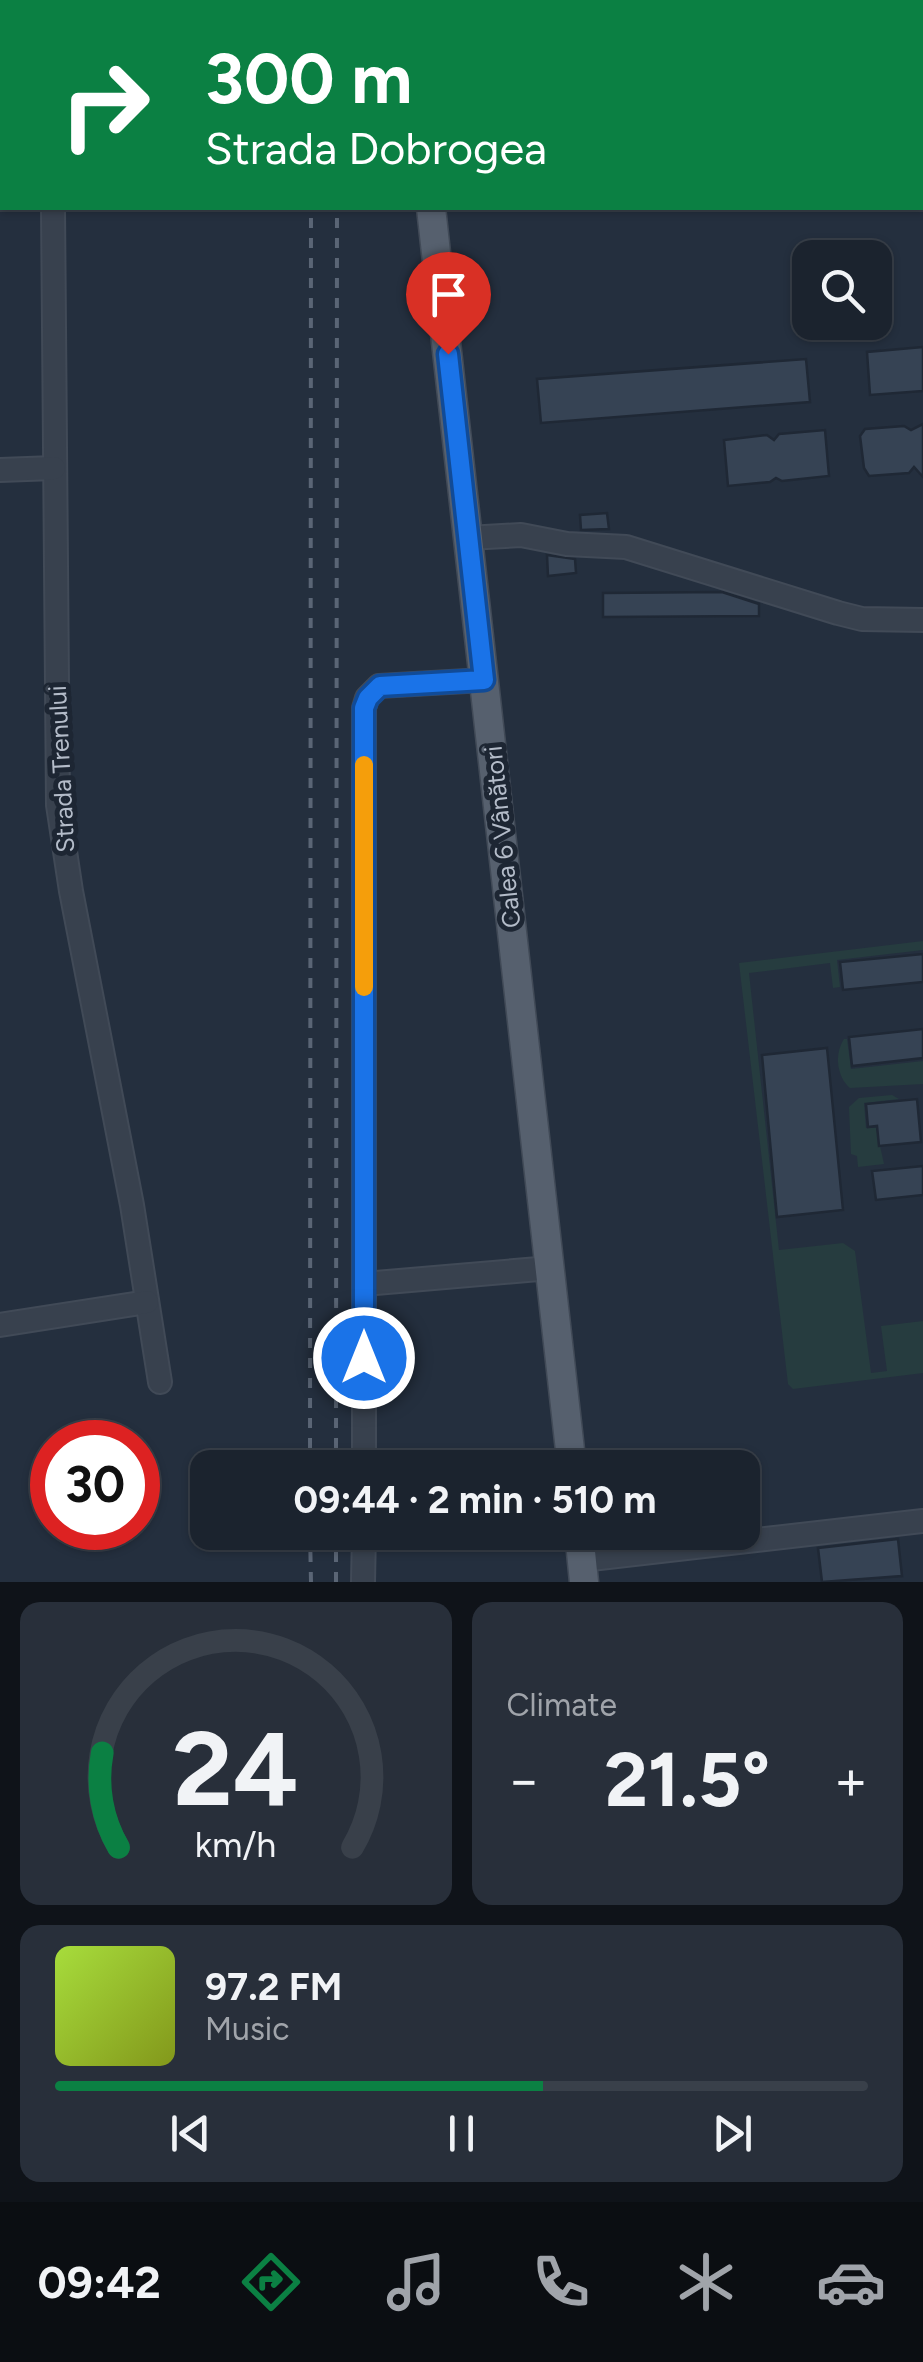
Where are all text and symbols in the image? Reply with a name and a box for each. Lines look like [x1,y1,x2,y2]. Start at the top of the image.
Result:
text: 300 m [205,36,412,121]
icon: right [40,40,170,170]
text: Strada Dobrogea [205,121,547,175]
map controls [792,240,892,340]
button: search [792,240,892,340]
pin [406,252,491,355]
icon: arrive [421,267,476,322]
street label: Strada Trenului [42,685,80,853]
street label: Calea 6 Vânători [478,744,526,930]
position arrow [312,1306,416,1410]
speed limit sign: 30 [30,1420,160,1550]
text: 09:44 · 2 min · 510 m [294,1477,656,1523]
text: Climate [507,1686,617,1724]
text: 24 [173,1706,299,1831]
text: 21.5° [604,1735,770,1825]
text: − [507,1747,541,1813]
text: + [834,1747,868,1813]
text: km/h [195,1823,277,1866]
text: 97.2 FM [205,1964,342,2010]
text: Music [205,2010,290,2048]
icon: previous [163,2106,218,2161]
icon: pause [434,2106,489,2161]
icon: next [705,2106,760,2161]
icon: directions [236,2247,306,2317]
icon: music [381,2247,451,2317]
icon: phone [526,2247,596,2317]
icon: climate [671,2247,741,2317]
icon: car [816,2247,886,2317]
text: 09:42 [37,2255,161,2309]

